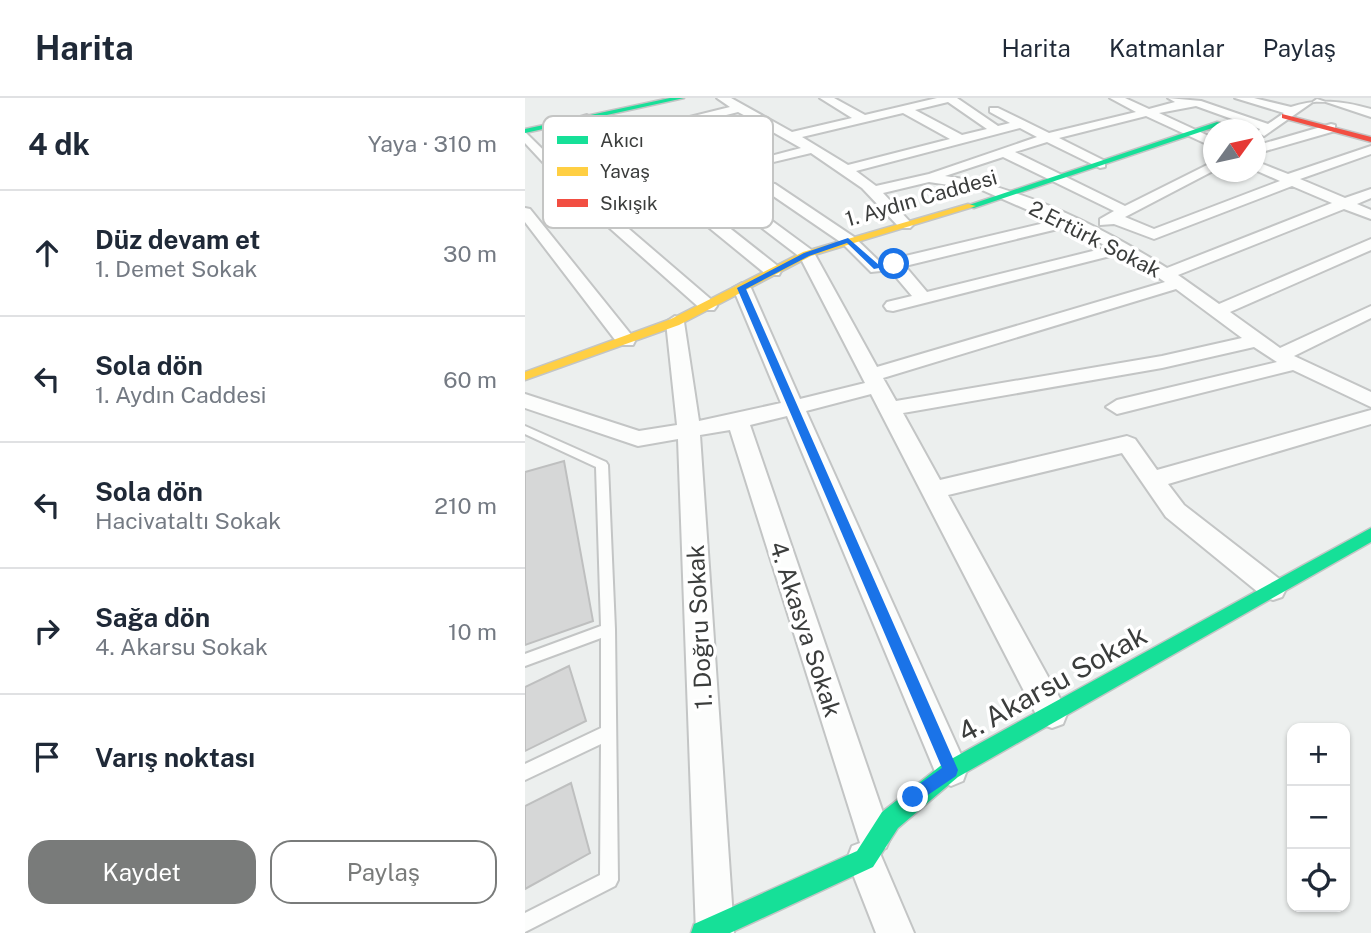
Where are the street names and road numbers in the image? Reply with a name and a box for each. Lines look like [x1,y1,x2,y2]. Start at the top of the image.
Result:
street label: 1. Aydın Caddesi [842,164,1000,232]
street label: 2.Ertürk Sokak [1025,195,1165,283]
street label: 4. Akasya Sokak [764,538,848,720]
street label: 1. Doğru Sokak [681,544,717,710]
street label: 4. Akarsu Sokak [952,618,1152,748]

